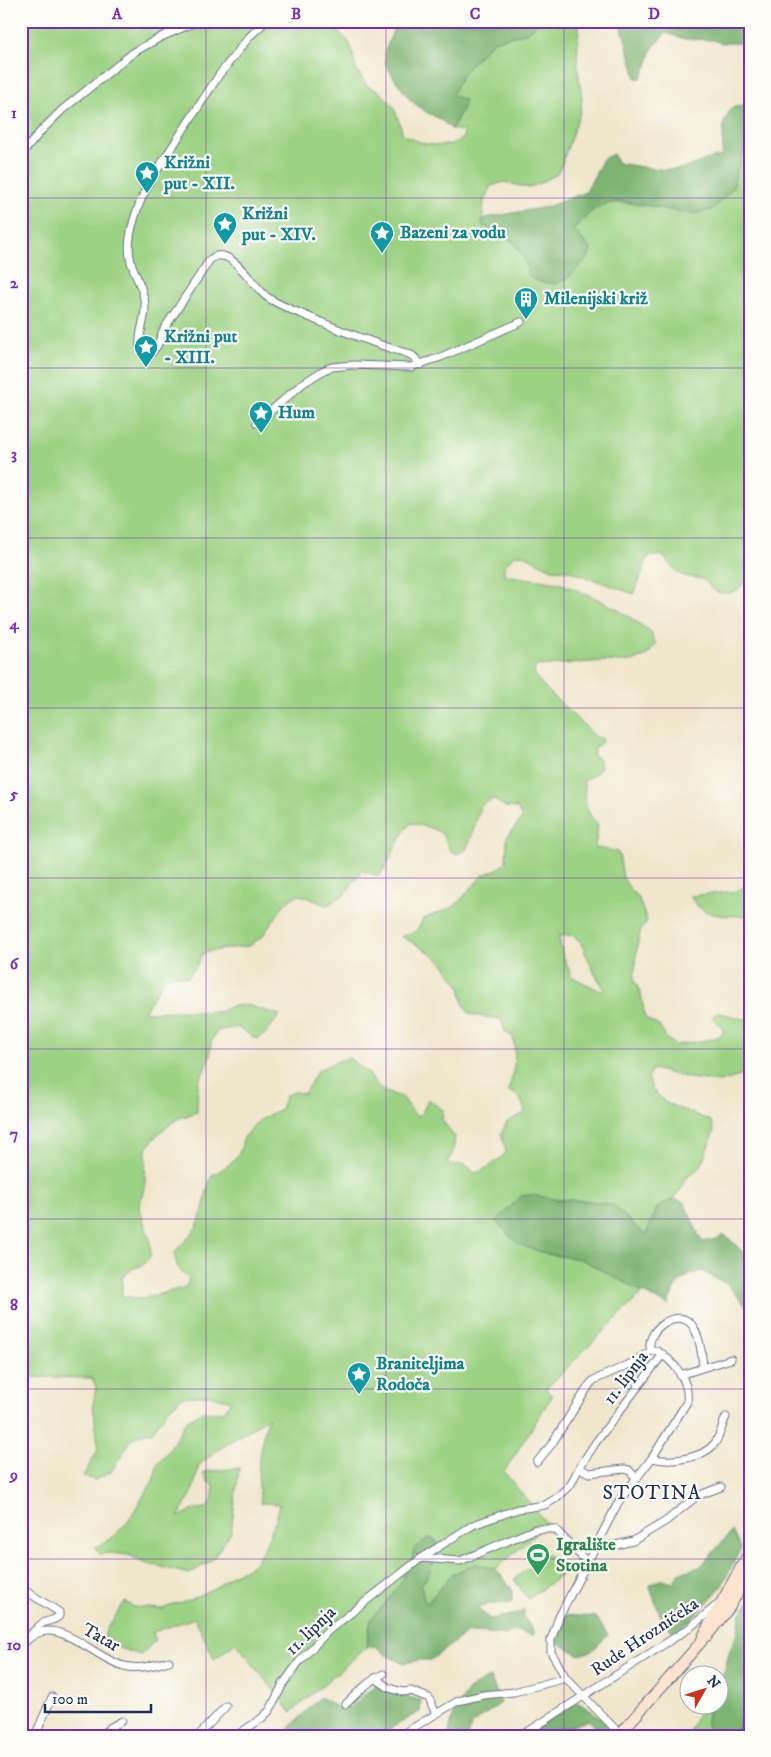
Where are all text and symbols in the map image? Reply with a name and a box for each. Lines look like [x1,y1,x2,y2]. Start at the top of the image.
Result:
text: A [111,4,123,24]
text: B [291,4,301,24]
text: C [470,4,480,24]
text: D [648,4,660,24]
text: 1 [11,103,17,123]
place label: Križni put - XII. [163,152,235,195]
place icon: Križni put - XII. [134,160,160,194]
place label: Križni put - XIV. [241,203,316,246]
place icon: Križni put - XIV. [212,211,238,245]
place icon: Bazeni za vodu [369,220,395,254]
place label: Bazeni za vodu [400,222,506,244]
text: 2 [10,273,19,293]
building icon: Milenijski križ [513,286,539,320]
place label: Milenijski križ [544,288,648,310]
place label: Križni put - XIII. [164,326,237,369]
place icon: Križni put - XIII. [133,334,159,368]
place icon: Hum [248,400,274,434]
place label: Hum [278,402,316,424]
text: 3 [11,444,17,464]
text: 4 [8,614,19,634]
text: 5 [9,784,18,804]
text: 6 [10,954,20,974]
text: 7 [10,1124,18,1144]
text: 8 [10,1295,18,1315]
street label: 11. lipnja [599,1346,654,1409]
place label: Braniteljima Rodoča [376,1353,465,1396]
place icon: Braniteljima Rodoča [346,1361,372,1395]
text: 9 [9,1465,18,1485]
district label: STOTINA [603,1481,701,1506]
place label: Igralište Stotina [556,1534,616,1577]
sports icon: Igralište Stotina [525,1542,551,1576]
street label: Rude Hrozničeka [587,1593,703,1681]
street label: 11. lipnja [281,1601,341,1660]
street label: Tatar [78,1619,124,1657]
text: 10 [7,1635,22,1655]
north arrow [678,1664,728,1714]
text: N [703,1672,724,1693]
scale bar [45,1682,151,1714]
text: 100 m [52,1690,88,1709]

